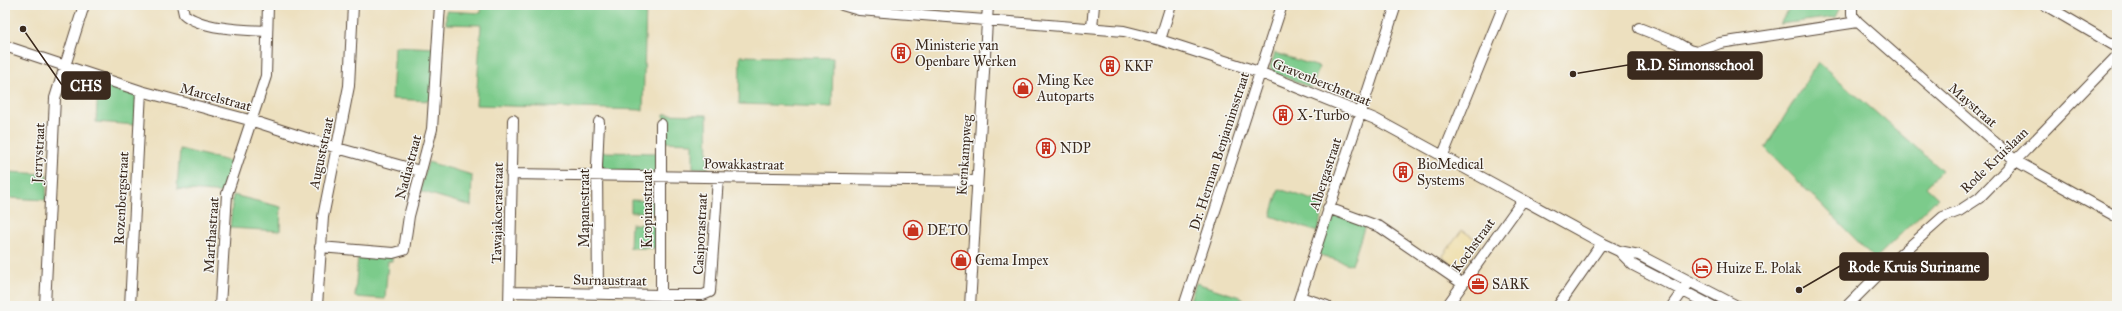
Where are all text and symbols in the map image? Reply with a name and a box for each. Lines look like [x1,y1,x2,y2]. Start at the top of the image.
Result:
place label: Ministerie van Openbare Werken [915,37,1017,70]
building icon: Ministerie van Openbare Werken [890,42,912,64]
callout: R.D. Simonsschool [1628,52,1762,79]
building icon: KKF [1099,55,1121,77]
street label: Gravenberchstraat [1270,55,1374,110]
text: R.D. Simonsschool [1636,56,1755,74]
place label: KKF [1124,58,1153,75]
street label: Dr. Herman Benjaminsstraat [1186,70,1253,233]
callout: CHS [62,72,110,99]
place label: Ming Kee Autoparts [1036,72,1094,105]
text: CHS [70,77,102,95]
shop icon: Ming Kee Autoparts [1012,77,1034,99]
street label: Marcelstraat [178,80,253,115]
street label: Maystraat [1945,80,2000,131]
building icon: X-Turbo [1272,104,1294,126]
place label: X-Turbo [1297,107,1350,124]
street label: Kernkampweg [953,114,976,196]
street label: Auguststraat [305,116,337,192]
street label: Jerrystraat [28,122,50,186]
street label: Rode Kruislaan [1957,124,2032,197]
street label: Nadiastraat [392,133,425,201]
street label: Albergastraat [1305,136,1345,214]
building icon: NDP [1035,137,1057,159]
place label: NDP [1060,140,1091,157]
street label: Rozenbergstraat [111,151,132,245]
street label: Powakkastraat [703,155,785,174]
place label: BioMedical Systems [1417,156,1484,189]
building icon: BioMedical Systems [1392,161,1414,183]
street label: Tawajakoerastraat [488,162,507,264]
street label: Mapanestraat [576,169,593,247]
street label: Kropinastraat [639,170,656,248]
street label: Casiporastraat [690,193,711,275]
street label: Marthastraat [200,196,223,274]
street label: Kochstraat [1448,215,1499,276]
shop icon: DETO [902,219,924,241]
place label: DETO [927,222,968,239]
shop icon: Gema Impex [950,249,972,271]
place label: Gema Impex [975,252,1049,269]
callout: Rode Kruis Suriname [1840,253,1988,280]
hotel icon: Huize E. Polak [1691,257,1713,279]
text: Rode Kruis Suriname [1848,258,1981,276]
place label: Huize E. Polak [1716,260,1802,277]
street label: Surnaustraat [573,271,647,290]
office icon: SARK [1467,273,1489,295]
place label: SARK [1492,276,1530,293]

